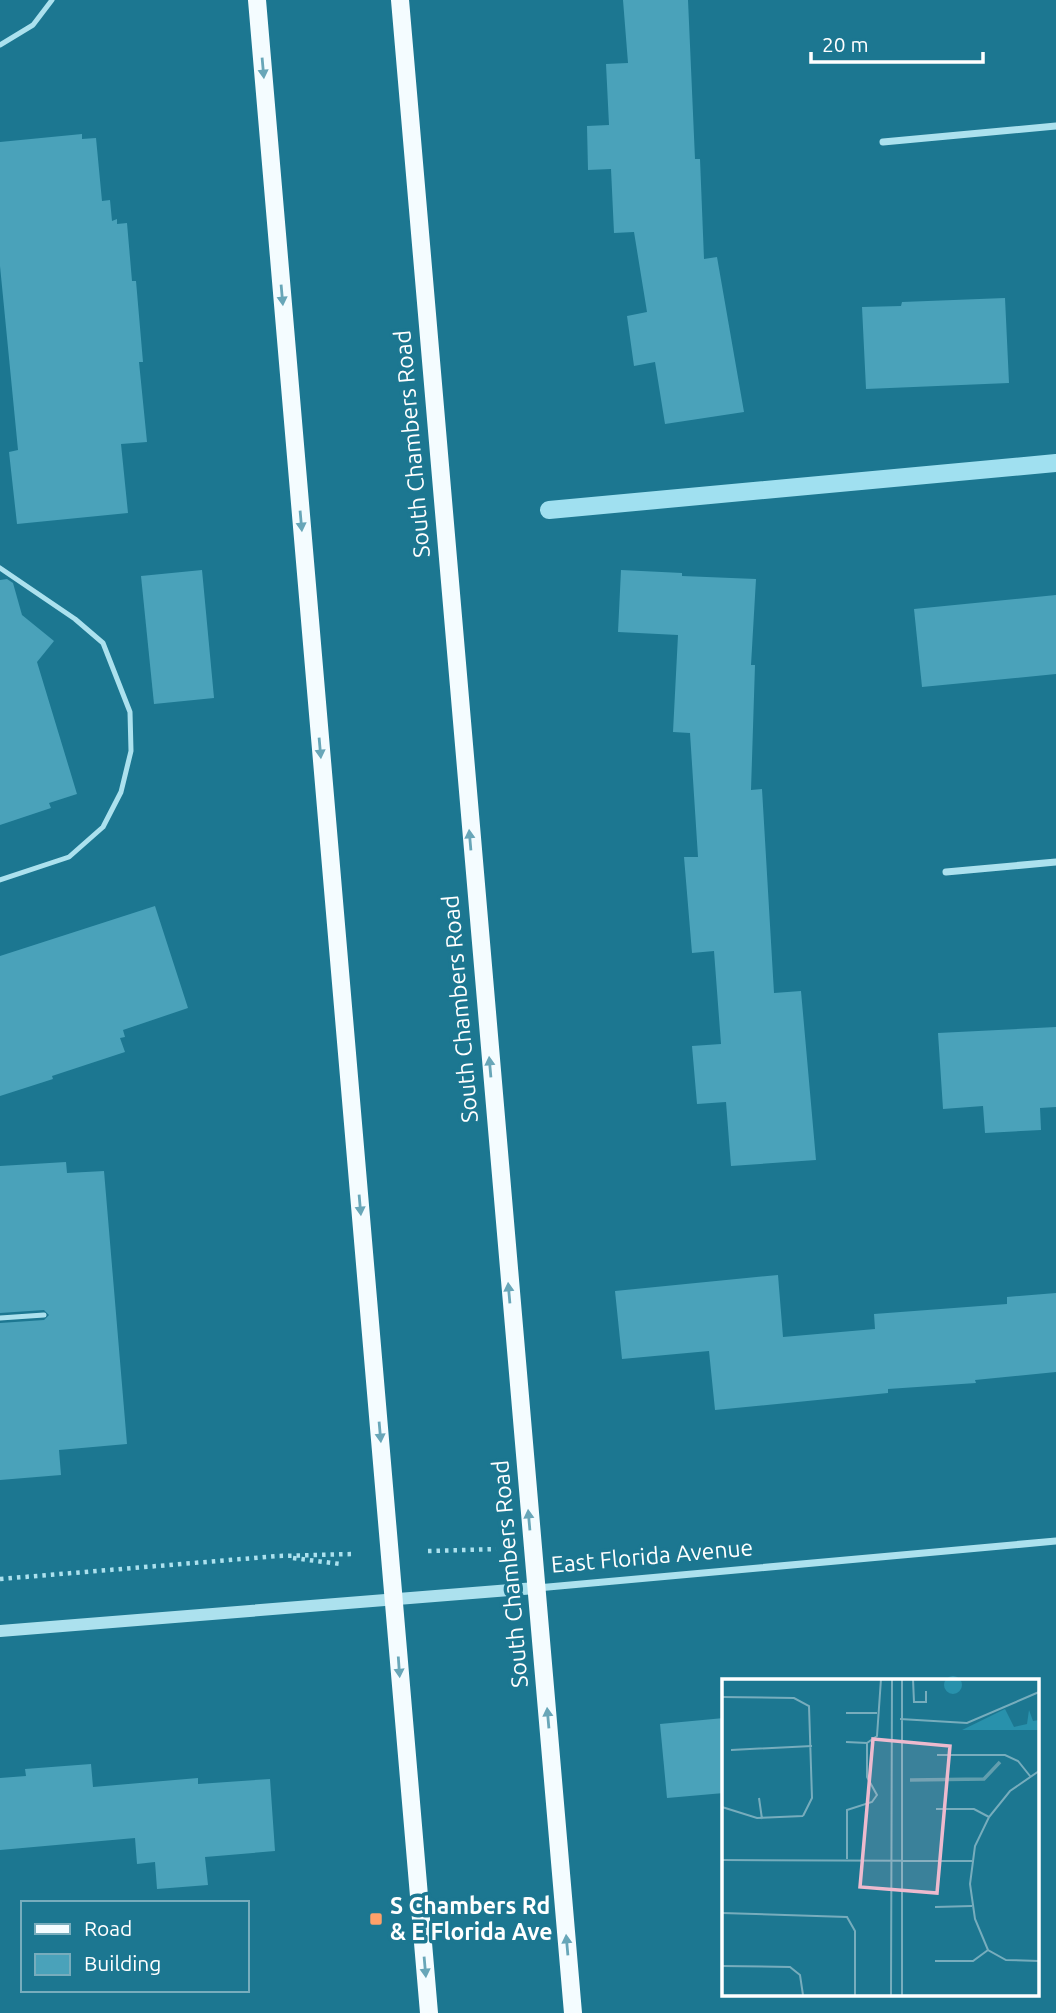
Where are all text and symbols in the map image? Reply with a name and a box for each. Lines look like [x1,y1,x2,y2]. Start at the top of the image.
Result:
scale bar [811,21,982,65]
text: 20 m [822,32,869,56]
one-way arrow [257,57,268,79]
one-way arrow [277,284,288,306]
street label: South Chambers Road [389,329,434,559]
one-way arrow [296,511,307,533]
one-way arrow [315,737,326,759]
one-way arrow [464,829,475,851]
street label: South Chambers Road [437,894,482,1124]
one-way arrow [484,1055,495,1077]
one-way arrow [355,1194,366,1216]
one-way arrow [503,1282,514,1304]
one-way arrow [375,1421,386,1443]
street label: South Chambers Road [487,1459,532,1689]
one-way arrow [523,1509,534,1531]
street label: East Florida Avenue [550,1534,754,1577]
one-way arrow [394,1656,405,1678]
inset map [722,1679,1038,1996]
one-way arrow [542,1707,553,1729]
place label: S Chambers Rd & E Florida Ave [390,1893,553,1944]
legend [21,1901,248,1992]
marker: S Chambers Rd & E Florida Ave [368,1911,384,1927]
text: Road [84,1916,132,1940]
one-way arrow [561,1934,572,1956]
text: Building [84,1951,161,1975]
one-way arrow [420,1956,431,1978]

